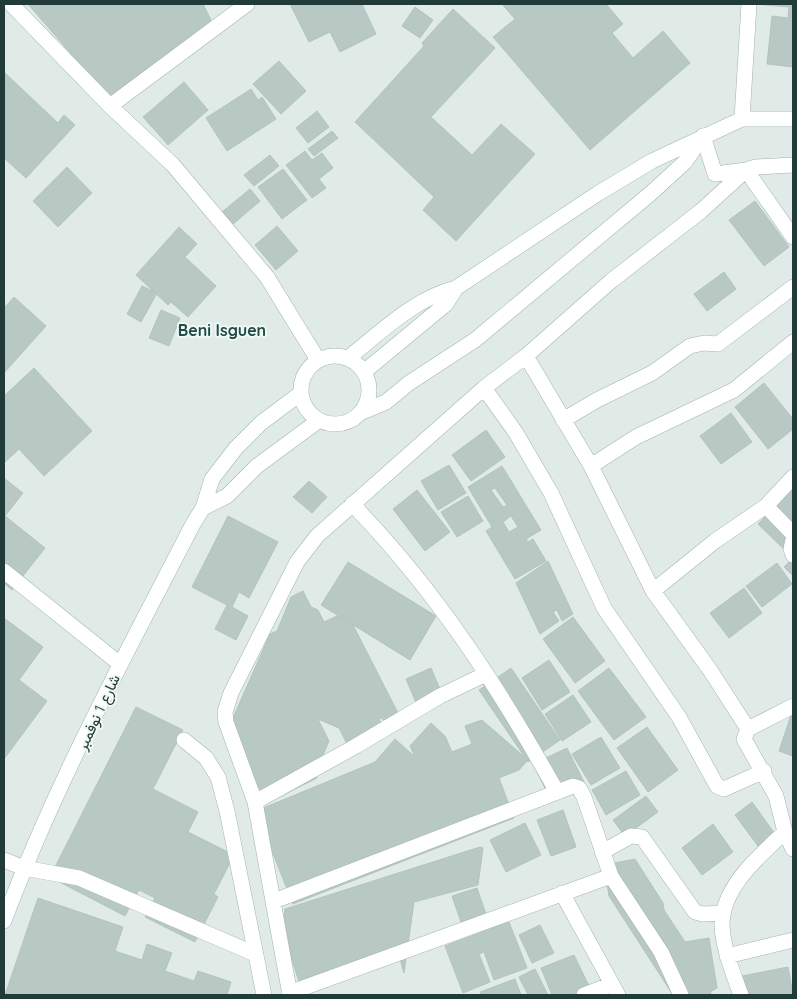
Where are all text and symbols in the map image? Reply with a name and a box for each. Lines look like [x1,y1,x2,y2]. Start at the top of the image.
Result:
district label: Beni Isguen [178,320,266,340]
street label: شارع 1 نوفمبر [72,671,126,755]

